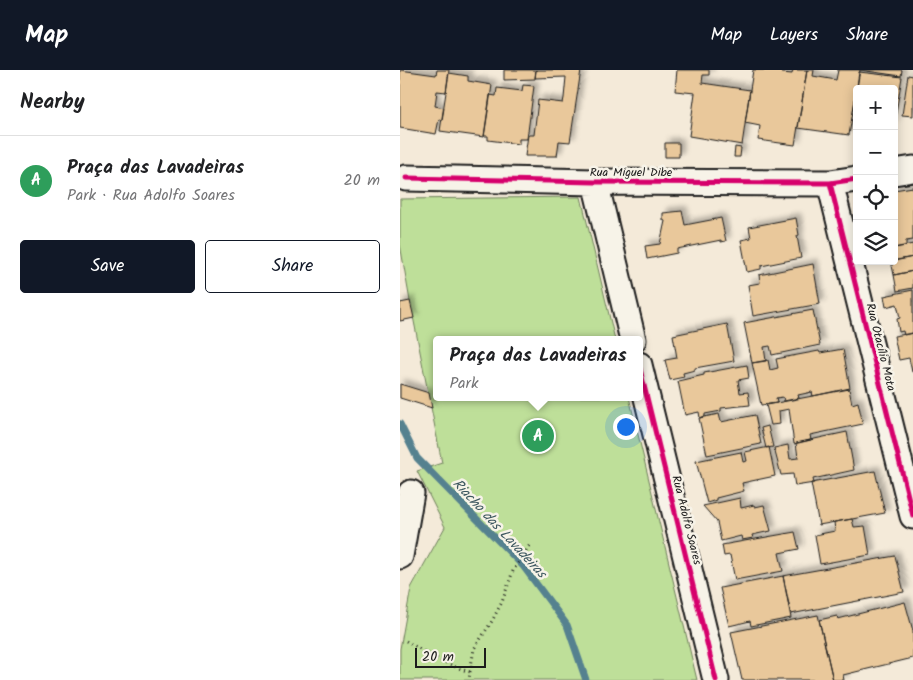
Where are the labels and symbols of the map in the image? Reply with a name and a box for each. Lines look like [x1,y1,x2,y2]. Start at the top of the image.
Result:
street label: Rua Miguel Dibe [590,163,673,182]
street label: Rua Otacílio Mota [860,301,901,394]
your location [613,414,639,440]
pin: A [522,417,554,455]
street label: Rua Adolfo Soares [666,473,707,567]
water label: Riacho das Lavadeiras [447,474,553,585]
scale bar [415,645,486,668]

